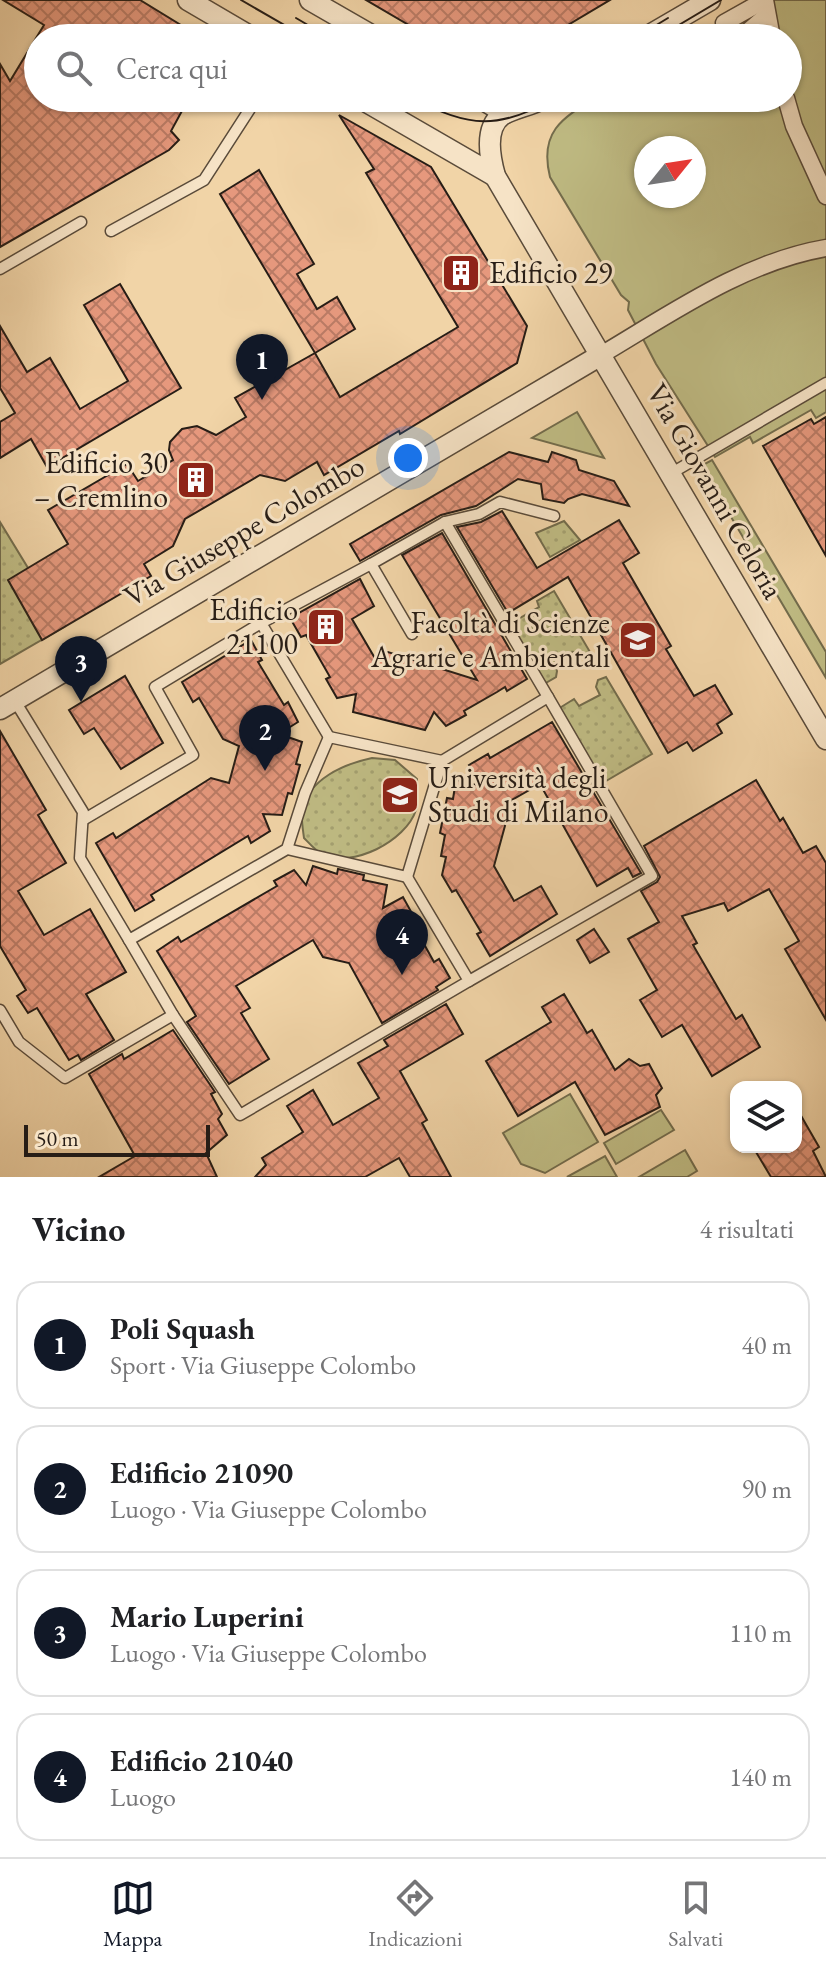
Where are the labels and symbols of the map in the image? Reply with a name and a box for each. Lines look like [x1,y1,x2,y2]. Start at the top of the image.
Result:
north arrow [634,136,706,208]
building icon: Edificio 29 [440,252,482,294]
place label: Edificio 29 [489,253,612,292]
pin: 1 [236,334,288,400]
street label: Via Giovanni Celoria [638,376,793,606]
your location [388,438,428,478]
place label: Edificio 30 – Cremlino [34,443,168,516]
street label: Via Giuseppe Colombo [116,446,371,615]
building icon: Edificio 30 – Cremlino [175,459,217,501]
place label: Edificio 21100 [209,590,298,663]
place label: Facoltà di Scienze Agrarie e Ambientali [370,603,610,676]
building icon: Edificio 21100 [305,606,347,648]
school or university icon: Facoltà di Scienze Agrarie e Ambientali [617,619,659,661]
pin: 3 [55,636,107,702]
pin: 2 [239,705,291,771]
place label: Università degli Studi di Milano [428,758,608,831]
school or university icon: Università degli Studi di Milano [379,774,421,816]
pin: 4 [376,909,428,975]
scale bar [24,1121,210,1157]

